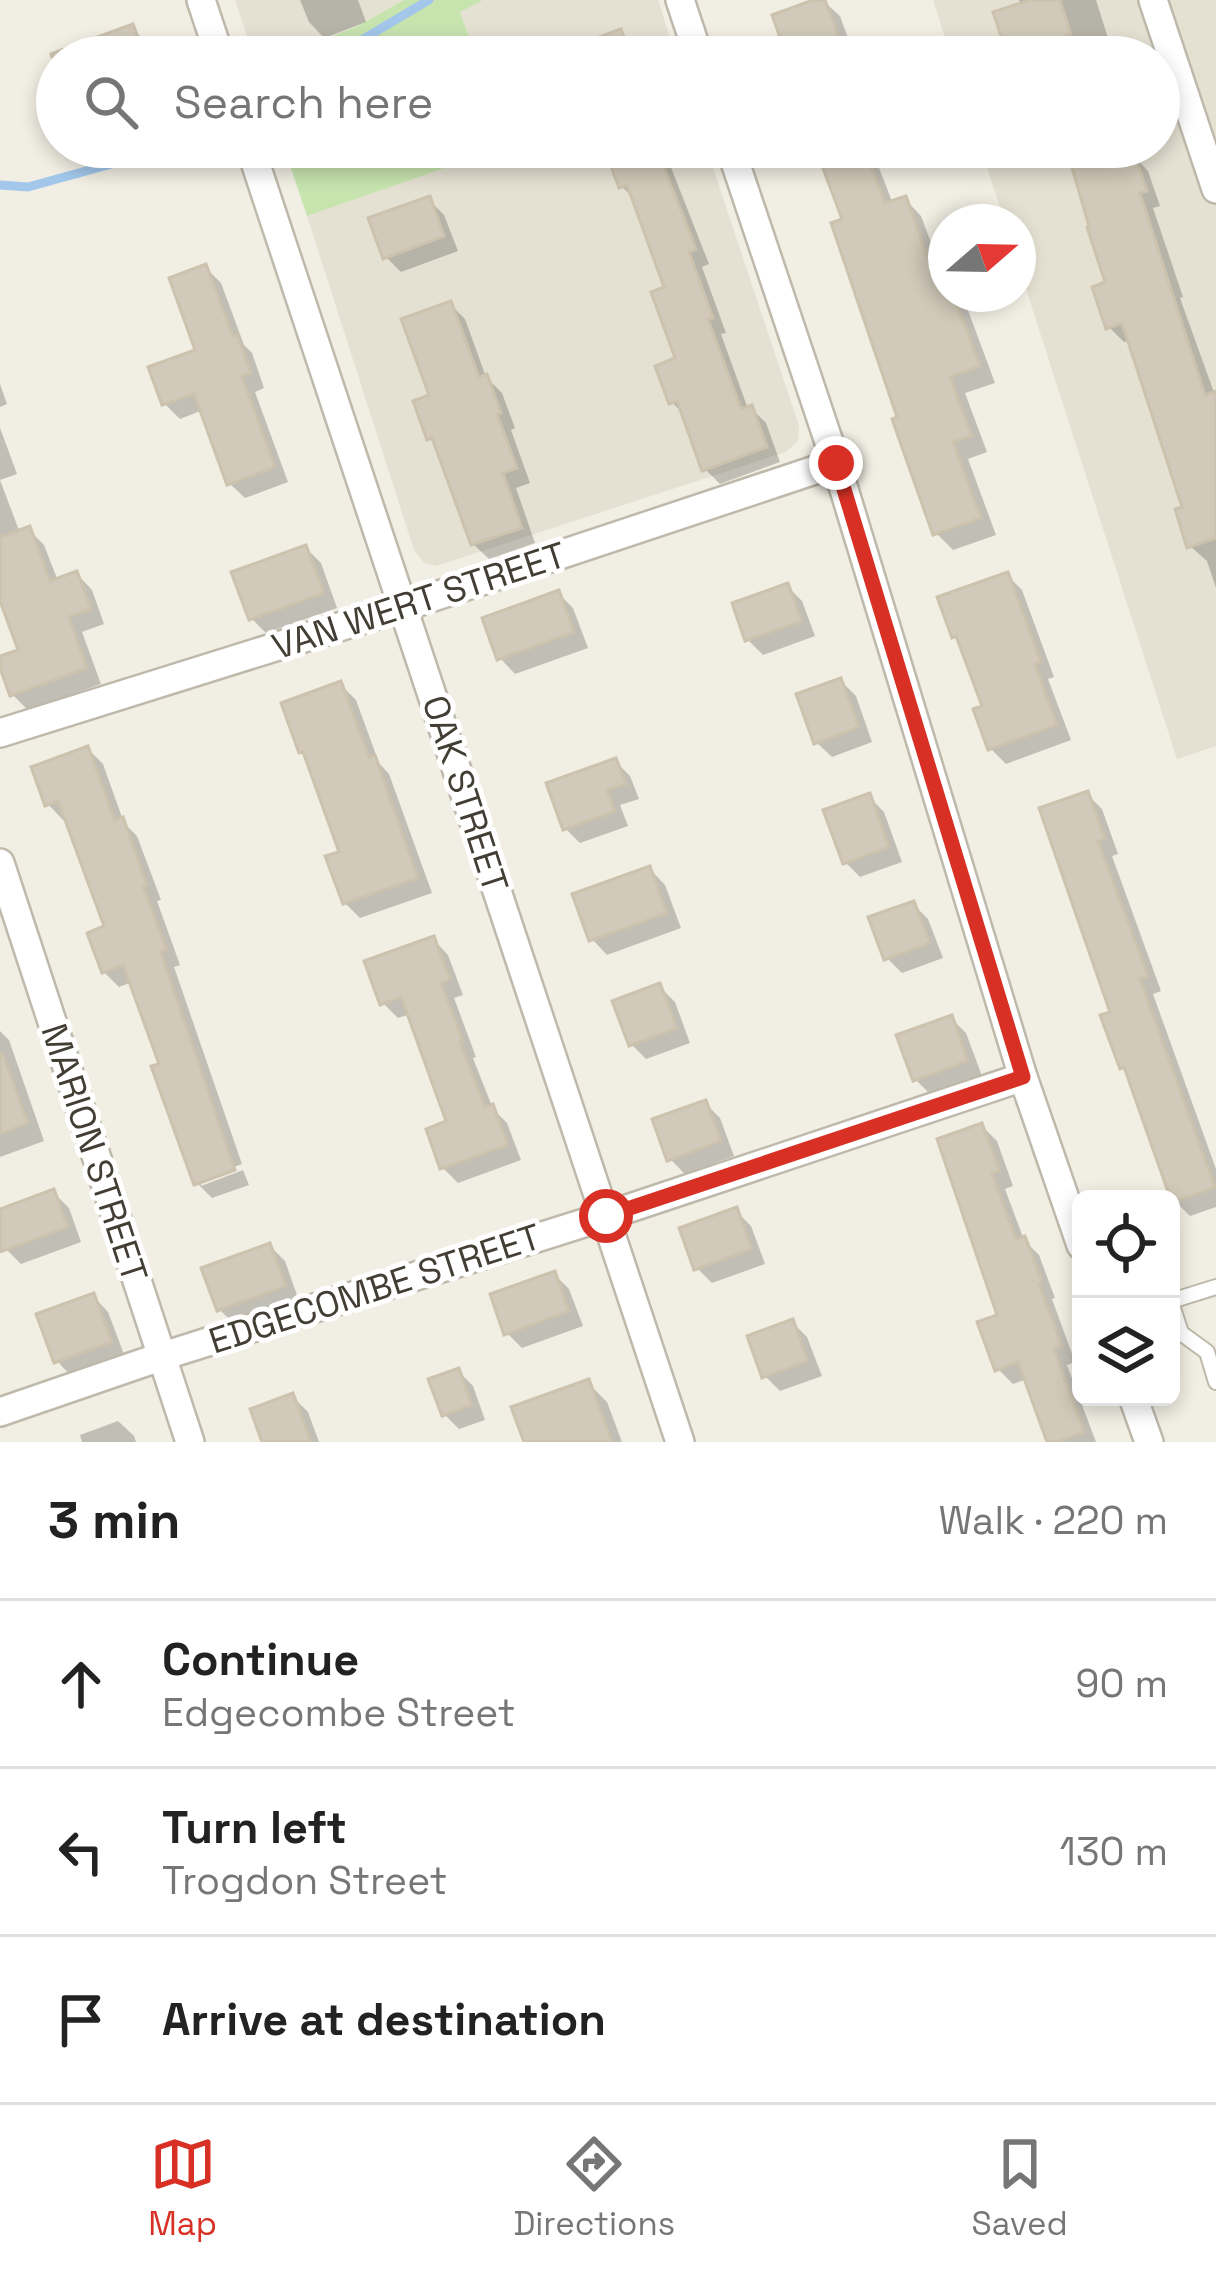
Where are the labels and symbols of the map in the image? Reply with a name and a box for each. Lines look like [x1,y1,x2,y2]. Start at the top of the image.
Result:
north arrow [928,204,1036,312]
route end [809,436,863,490]
street label: VAN WERT STREET [266,532,572,670]
street label: OAK STREET [412,690,518,898]
street label: MARION STREET [31,1018,157,1288]
route start [579,1189,633,1243]
street label: EDGECOMBE STREET [203,1214,547,1364]

